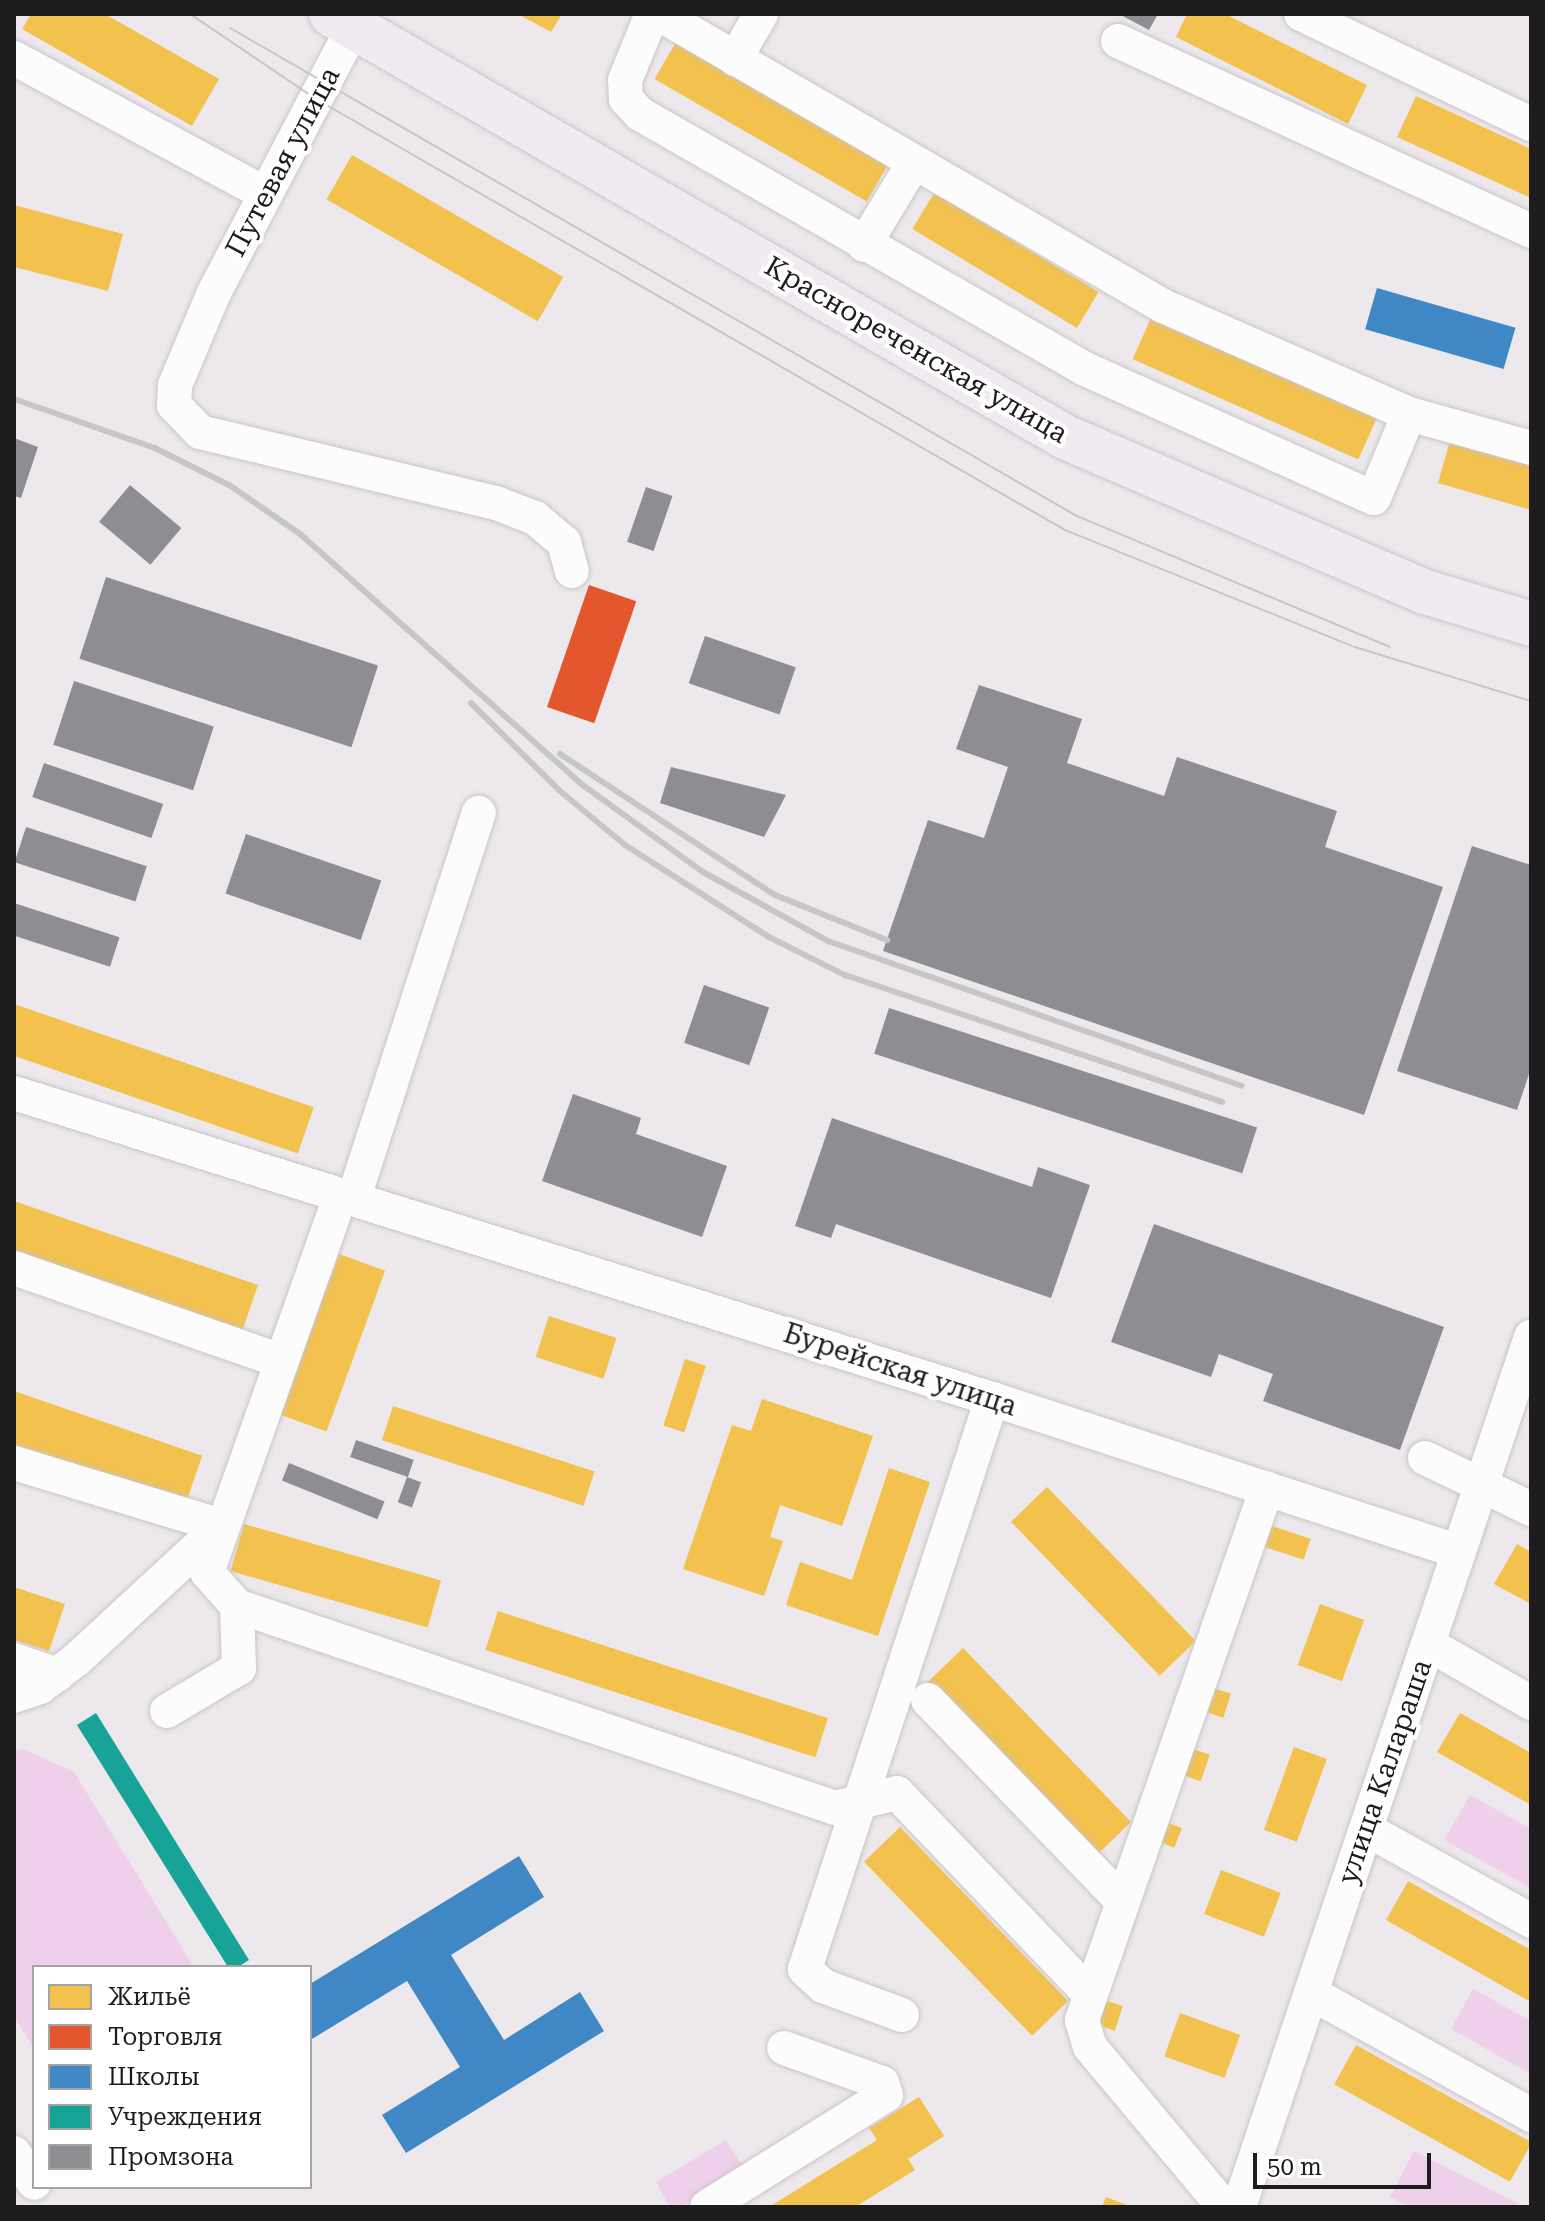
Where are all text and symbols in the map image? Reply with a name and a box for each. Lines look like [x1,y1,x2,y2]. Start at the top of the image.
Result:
street label: Путевая улица [219,61,347,263]
street label: Краснореченская улица [759,249,1073,451]
street label: Бурейская улица [779,1316,1021,1424]
street label: улица Калараша [1331,1655,1439,1889]
legend [32,1965,312,2189]
text: Жильё [108,1983,191,2011]
text: Торговля [108,2023,222,2051]
text: Школы [108,2063,200,2091]
text: Учреждения [108,2103,262,2131]
scale bar [1257,2137,1435,2187]
text: Промзона [108,2143,234,2171]
text: 50 m [1267,2153,1322,2181]

